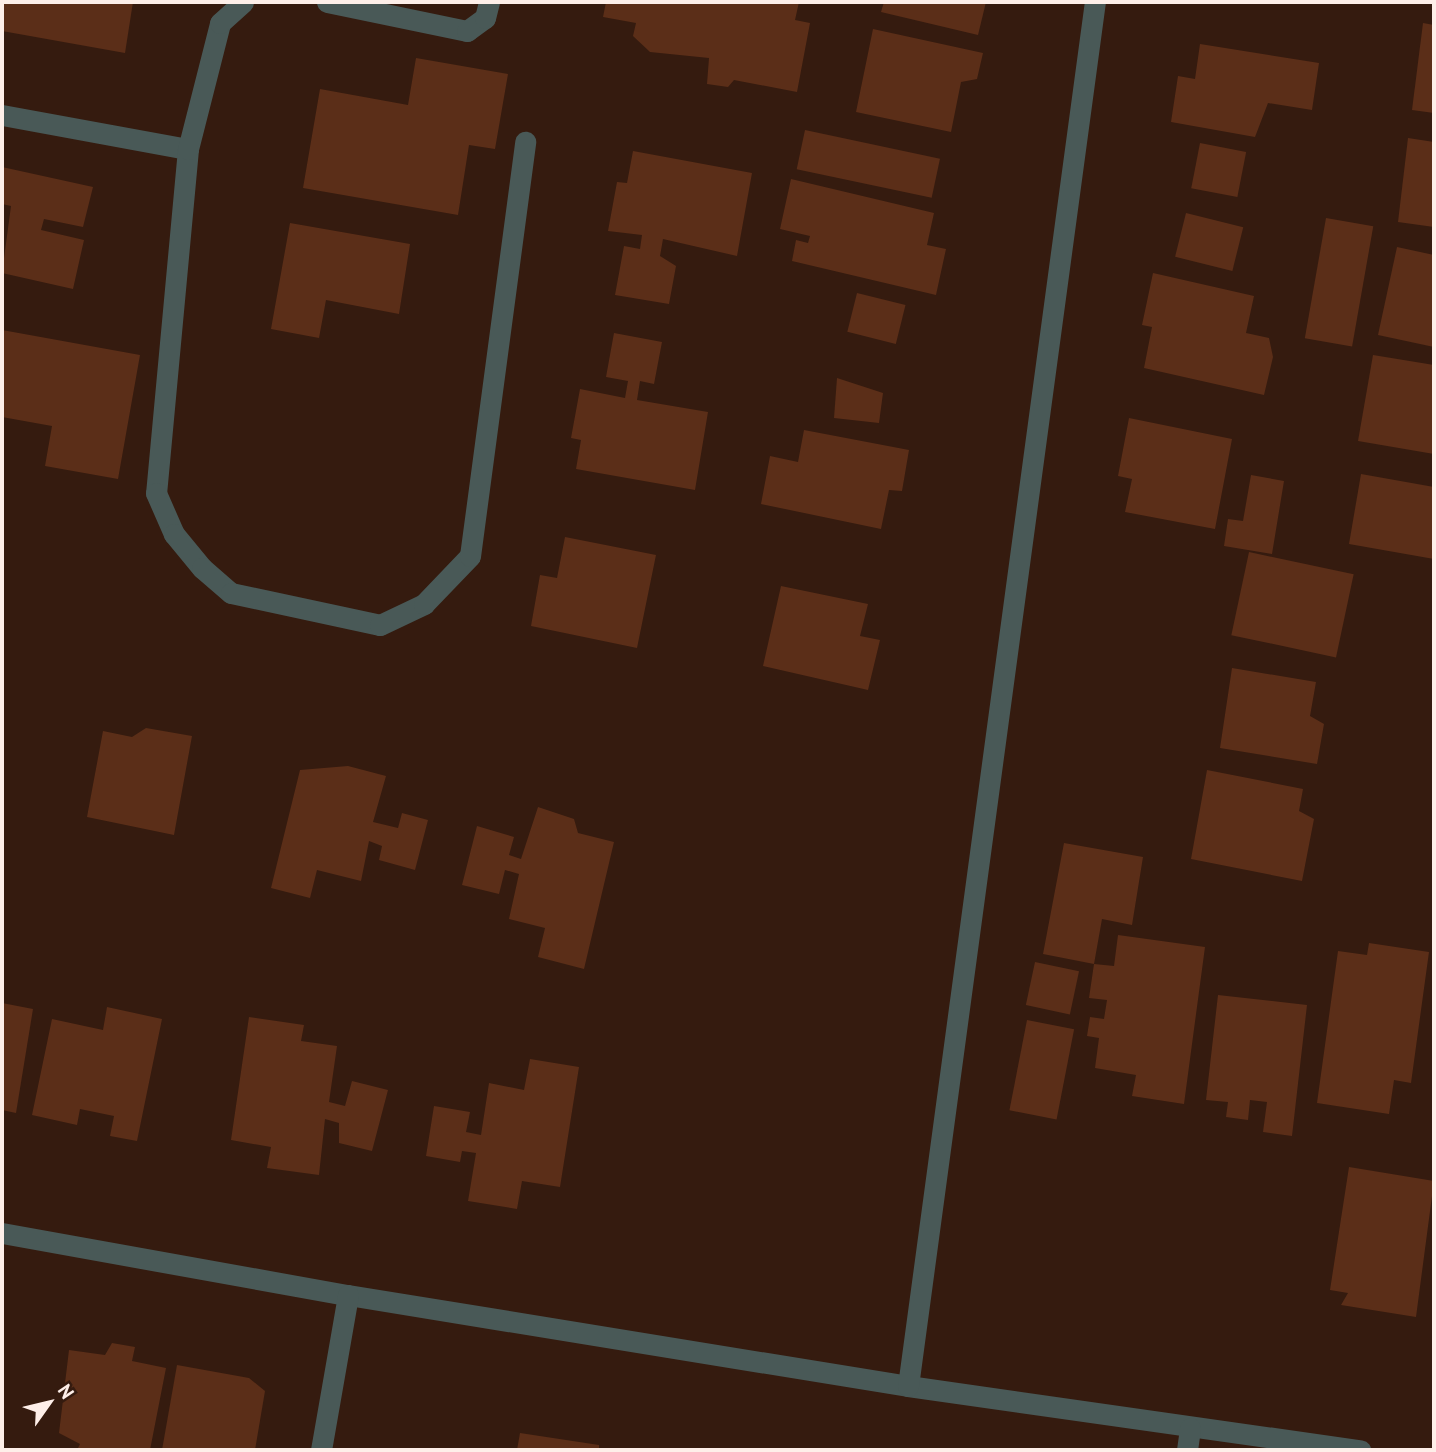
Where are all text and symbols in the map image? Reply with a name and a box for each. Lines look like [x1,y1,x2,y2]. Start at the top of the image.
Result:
north arrow [14,1368,84,1438]
text: N [53,1379,80,1403]

